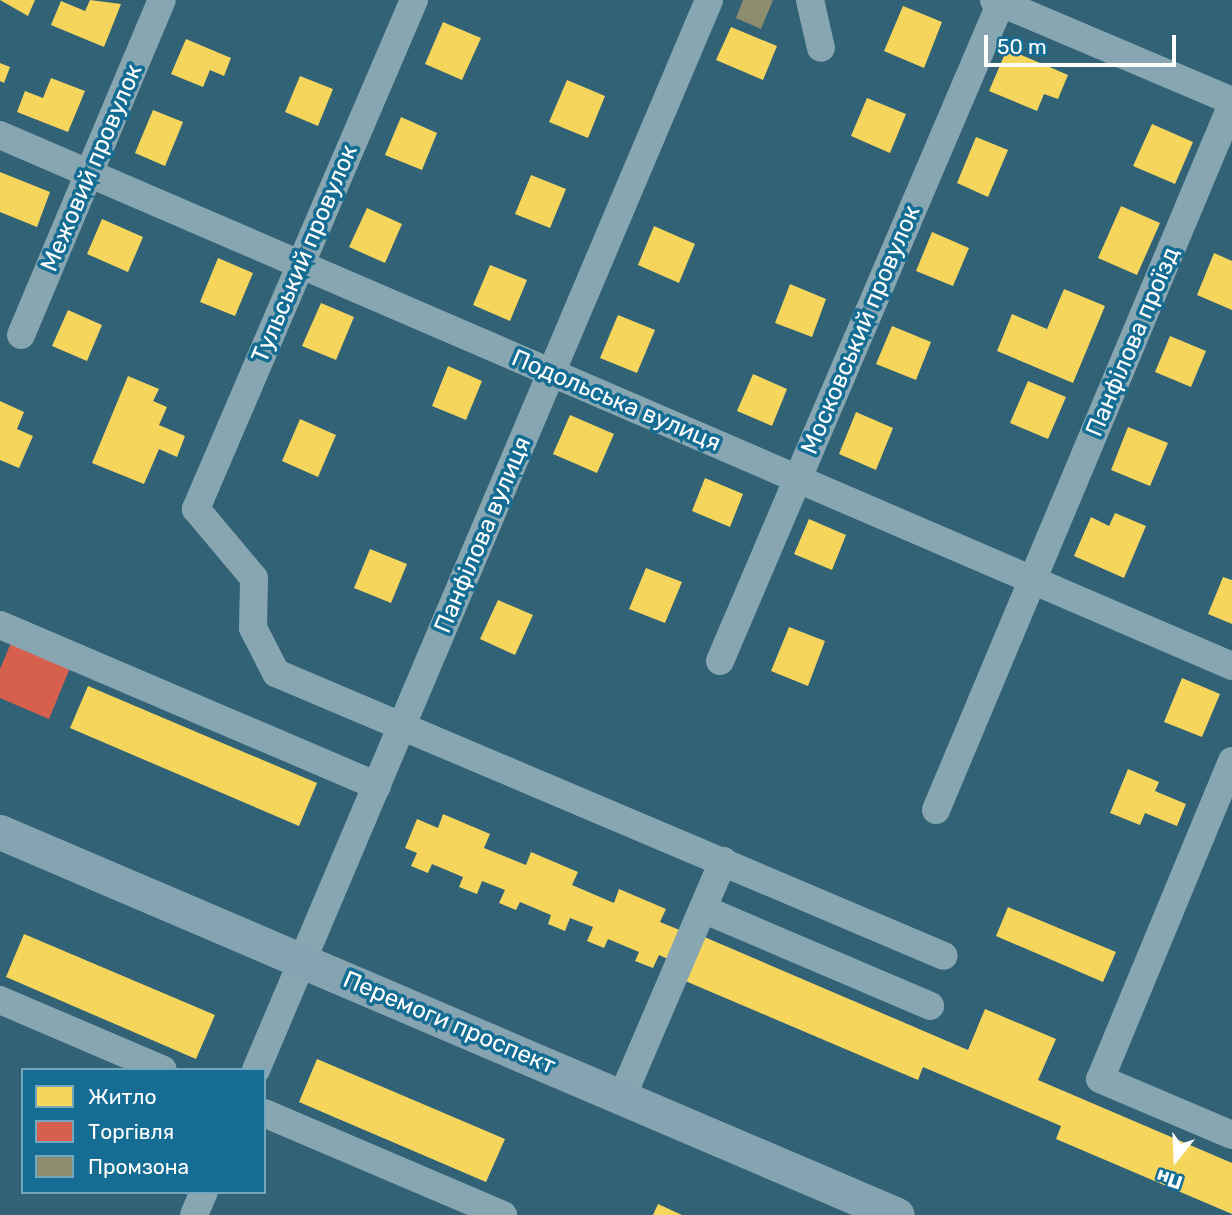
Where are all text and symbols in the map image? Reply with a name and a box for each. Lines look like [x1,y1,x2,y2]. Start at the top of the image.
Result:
scale bar [987,21,1180,65]
text: 50 m [997,34,1047,59]
street label: Межовий провулок [35,60,149,276]
street label: Тульський провулок [246,141,364,367]
street label: Московський провулок [795,201,927,459]
street label: Панфілова проїзд [1080,243,1186,441]
street label: Подольська вулиця [507,344,725,458]
street label: Панфілова вулиця [429,432,537,638]
street label: Перемоги проспект [339,965,559,1081]
legend [21,1068,266,1194]
text: Житло [88,1084,157,1109]
text: Торгівля [88,1119,174,1144]
north arrow [1141,1124,1211,1194]
text: Промзона [88,1154,189,1179]
text: Пн [1153,1164,1185,1194]

